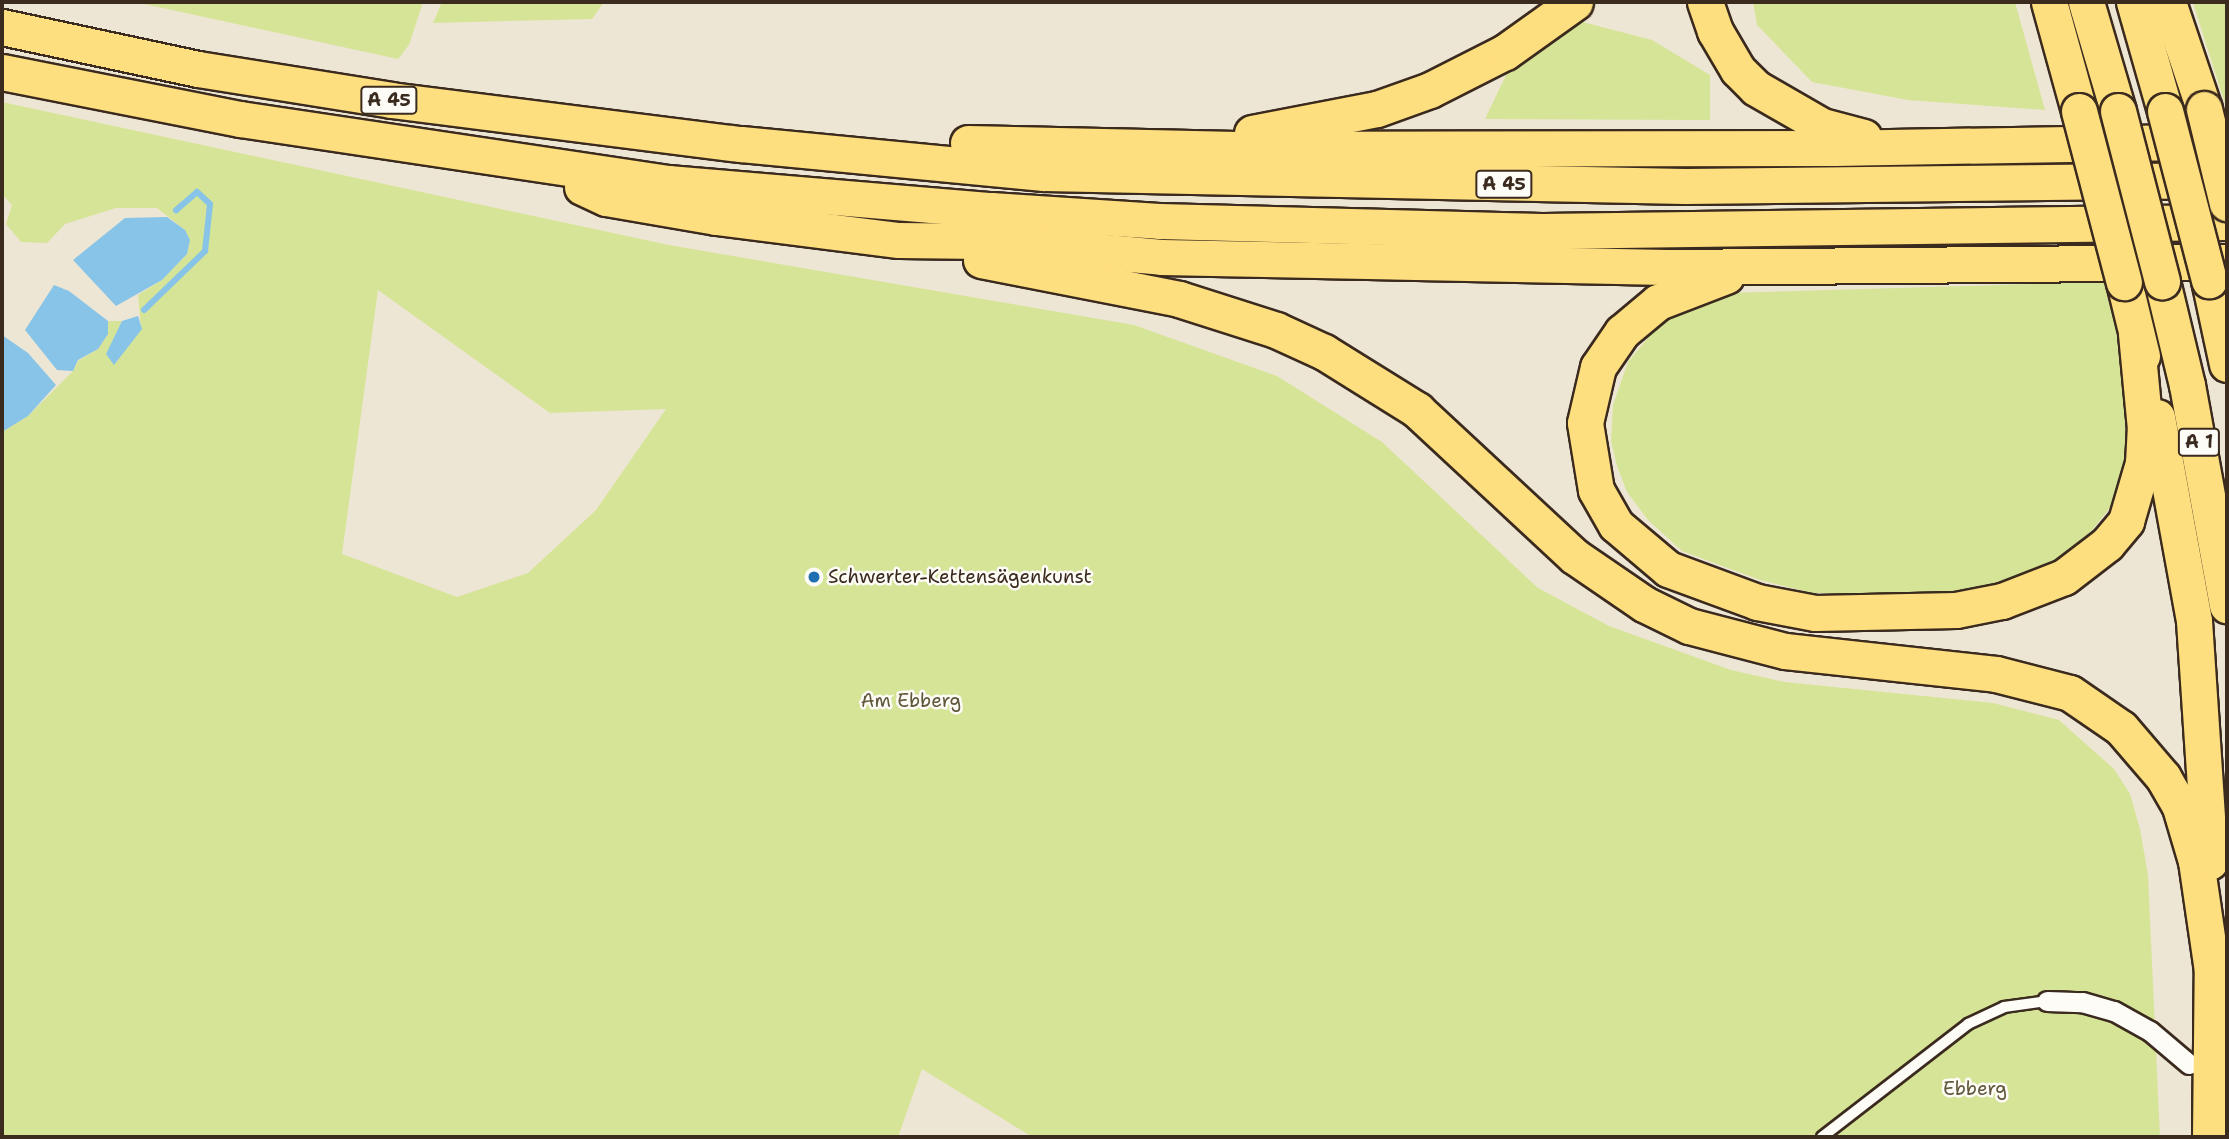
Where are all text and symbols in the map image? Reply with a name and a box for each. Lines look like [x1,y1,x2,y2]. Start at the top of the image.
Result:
road number: A 45 [359,86,419,114]
road number: A 45 [1474,169,1534,198]
road number: A 1 [2176,428,2222,457]
place label: Schwerter-Kettensägenkunst [828,566,1092,588]
marker: Schwerter-Kettensägenkunst [806,569,822,585]
park label: Am Ebberg [861,690,961,712]
park label: Ebberg [1943,1078,2007,1100]

